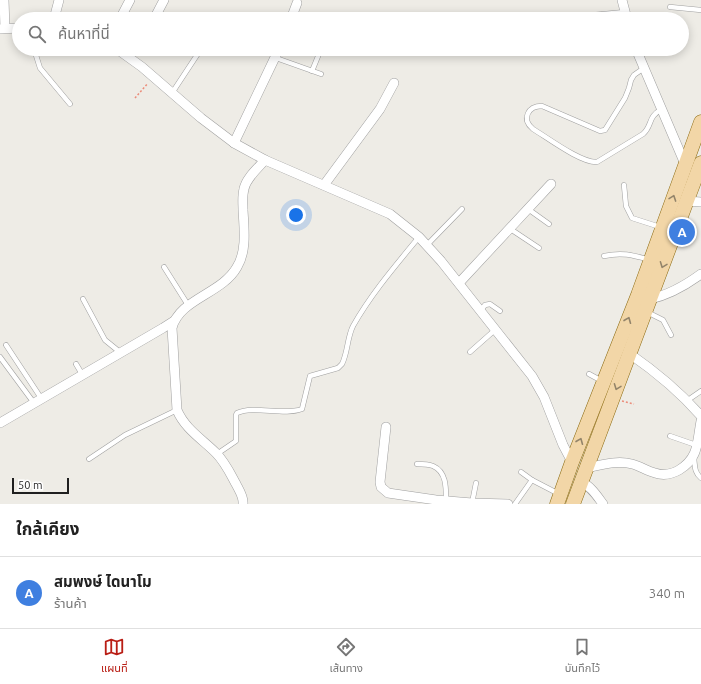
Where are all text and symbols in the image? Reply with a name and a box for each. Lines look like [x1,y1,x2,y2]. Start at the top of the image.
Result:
search box [12,12,689,56]
icon: search [26,23,48,45]
text: ค้นหาที่นี่ [58,25,110,42]
one-way arrow [668,195,676,202]
your location [286,205,306,225]
pin: A [669,217,695,247]
one-way arrow [659,261,667,268]
one-way arrow [623,317,631,324]
one-way arrow [614,383,622,390]
one-way arrow [576,438,584,445]
scale bar [12,476,69,495]
text: 50 m [18,479,42,491]
text: ใกล้เคียง [16,519,79,538]
text: สมพงษ์ ไดนาโม [54,573,152,590]
text: A [24,586,34,600]
text: 340 m [649,586,685,600]
text: ร้านค้า [54,596,87,610]
tab: แผนที่ [101,636,128,677]
tab: เส้นทาง [330,636,363,677]
tab: บันทึกไว้ [565,636,600,677]

